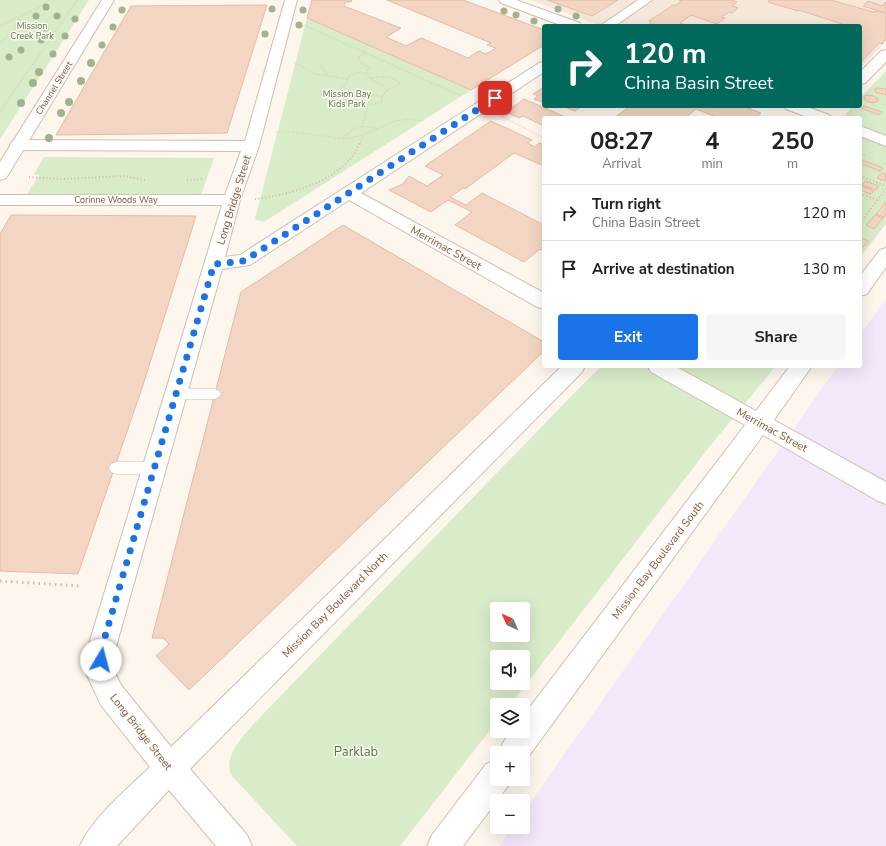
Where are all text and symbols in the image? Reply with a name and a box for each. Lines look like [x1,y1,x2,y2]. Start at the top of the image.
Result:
park label: Mission Creek Park [10,20,54,42]
text: 120 m [624,35,707,73]
icon: right [558,40,610,92]
street label: Channel Street [33,58,76,117]
text: China Basin Street [624,71,773,95]
pin [478,81,512,115]
icon: arrive [484,87,506,109]
park label: Mission Bay Kids Park [323,88,372,110]
text: 08:27 [590,125,653,157]
text: 4 [705,125,719,157]
text: 250 [771,125,814,157]
street label: Long Bridge Street [213,153,255,247]
text: Arrival [602,155,641,173]
text: min [701,155,723,173]
text: m [787,155,798,173]
street label: Corinne Woods Way [74,194,158,206]
text: Turn right [592,194,661,214]
icon: right [558,202,580,224]
text: 120 m [802,203,846,223]
text: China Basin Street [592,214,700,232]
street label: Merrimac Street [408,222,484,274]
icon: arrive [558,258,580,280]
text: Arrive at destination [592,259,735,279]
text: 130 m [802,259,846,279]
button: Exit [558,314,698,360]
button: Share [706,314,846,360]
street label: Merrimac Street [734,404,810,456]
street label: Mission Bay Boulevard South [609,498,707,622]
street label: Mission Bay Boulevard North [279,549,391,661]
north arrow [490,602,530,642]
map controls [490,602,530,834]
position arrow [80,639,122,681]
button: sound [490,650,530,690]
street label: Long Bridge Street [106,691,176,773]
button: layers [490,698,530,738]
park label: Parklab [334,743,378,761]
button: + [490,746,530,786]
button: − [490,794,530,834]

